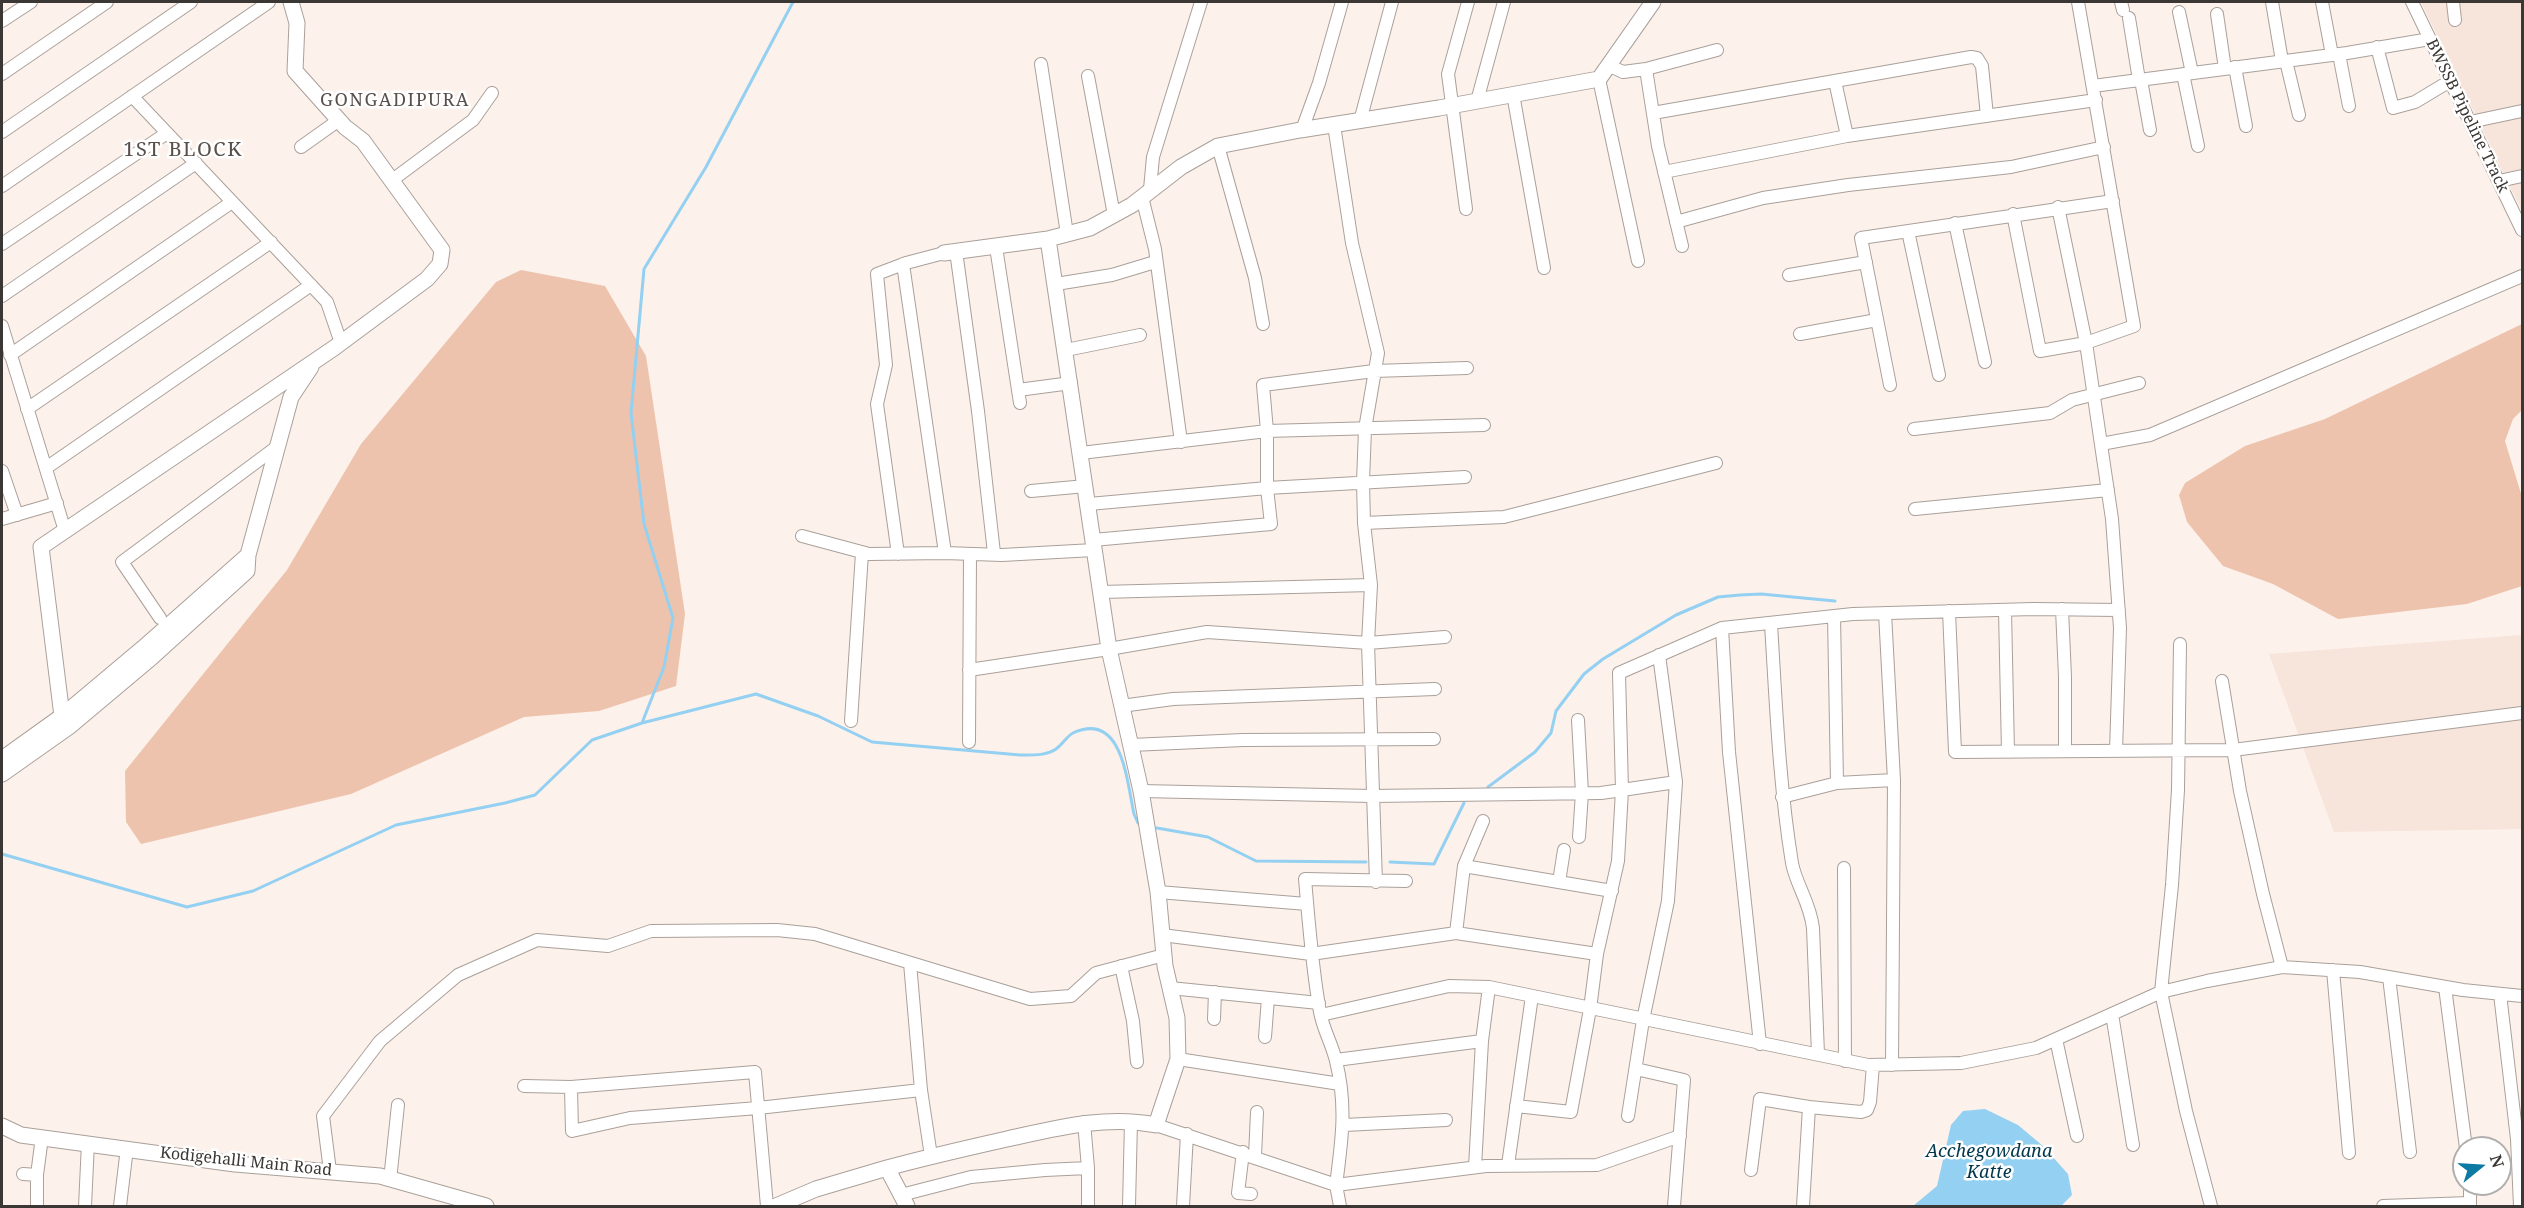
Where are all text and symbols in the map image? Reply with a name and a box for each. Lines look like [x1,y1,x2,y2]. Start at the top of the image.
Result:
street label: BWSSB Pipeline Track [2421,36,2513,196]
district label: GONGADIPURA [320,90,470,112]
district label: 1ST BLOCK [123,138,243,162]
north arrow [2452,1136,2512,1196]
water label: Acchegowdana Katte [1926,1141,2052,1184]
street label: Kodigehalli Main Road [159,1143,333,1181]
text: N [2485,1152,2510,1170]

